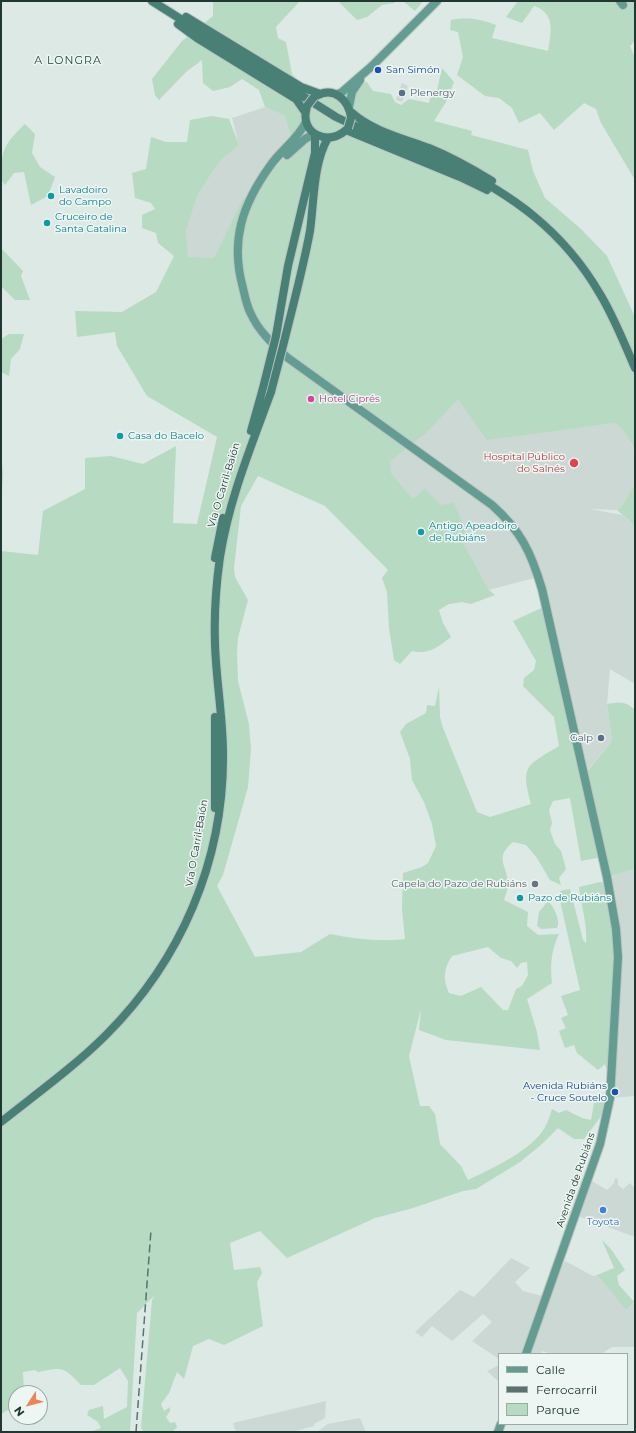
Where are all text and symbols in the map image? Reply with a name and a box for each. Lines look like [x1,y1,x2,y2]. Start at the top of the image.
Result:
district label: A LONGRA [34,54,102,68]
place label: San Simón [386,64,440,76]
marker: San Simón [373,65,383,75]
place label: Plenergy [410,87,455,99]
marker: Plenergy [397,88,407,98]
place label: Lavadoiro do Campo [59,184,111,208]
marker: Lavadoiro do Campo [46,191,56,201]
place label: Cruceiro de Santa Catalina [55,211,127,234]
marker: Cruceiro de Santa Catalina [42,218,52,228]
place label: Hotel Ciprés [319,393,380,405]
marker: Hotel Ciprés [306,394,316,404]
place label: Casa do Bacelo [128,430,204,442]
marker: Casa do Bacelo [115,431,125,441]
street label: Vía O Carril-Baión [205,441,243,529]
place label: Hospital Público do Salnés [483,451,565,474]
marker: Hospital Público do Salnés [568,457,580,469]
place label: Antigo Apeadoiro de Rubiáns [429,520,517,544]
marker: Antigo Apeadoiro de Rubiáns [416,527,426,537]
place label: Galp [570,732,593,744]
marker: Galp [596,733,606,743]
street label: Vía O Carril-Baión [183,799,211,887]
place label: Capela do Pazo de Rubiáns [391,878,527,890]
marker: Capela do Pazo de Rubiáns [530,879,540,889]
place label: Pazo de Rubiáns [528,892,611,904]
marker: Pazo de Rubiáns [515,893,525,903]
place label: Avenida Rubiáns - Cruce Soutelo [523,1080,607,1104]
marker: Avenida Rubiáns - Cruce Soutelo [610,1087,620,1097]
street label: Avenida de Rubiáns [554,1131,598,1229]
marker: Toyota [598,1205,608,1215]
place label: Toyota [587,1216,619,1228]
legend [498,1353,628,1425]
text: Calle [536,1362,565,1377]
text: Ferrocarril [536,1382,597,1397]
north arrow [8,1385,48,1425]
text: Parque [536,1402,580,1417]
text: N [11,1404,27,1419]

